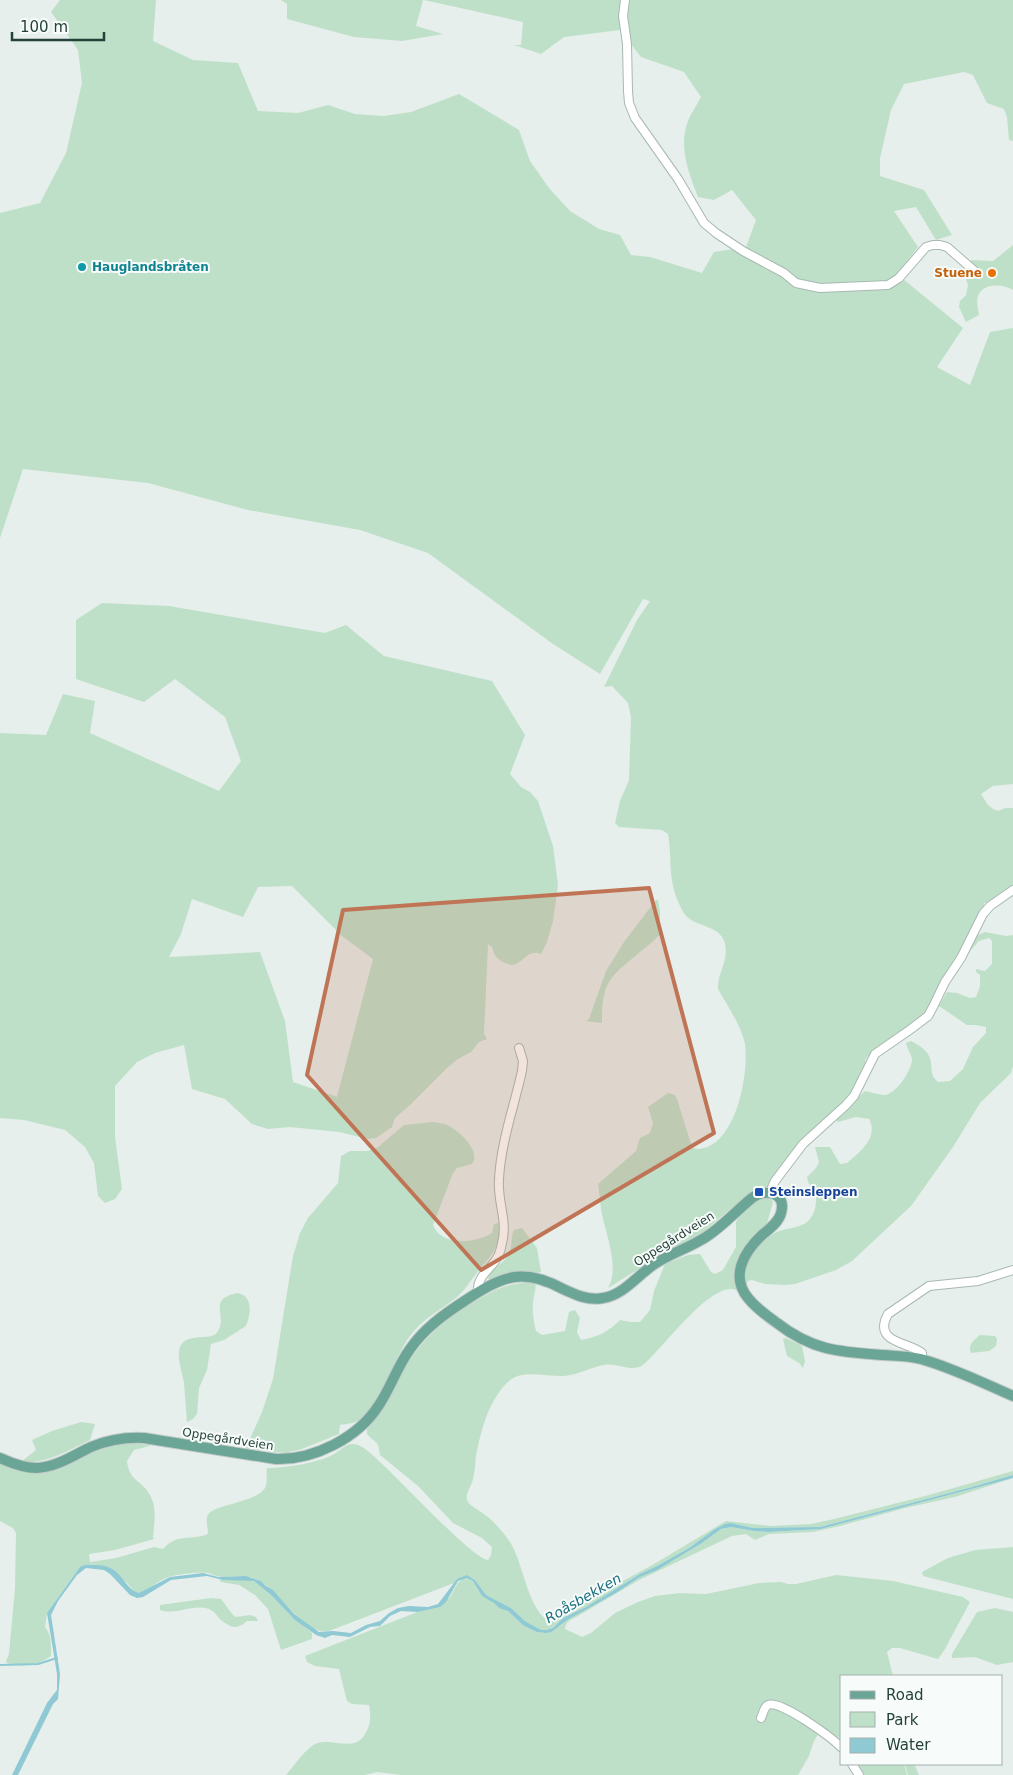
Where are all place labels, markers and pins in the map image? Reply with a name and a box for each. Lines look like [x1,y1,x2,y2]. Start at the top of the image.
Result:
place label: Hauglandsbråten [92,260,209,274]
marker: Hauglandsbråten [76,261,88,273]
place label: Stuene [934,266,982,280]
marker: Stuene [986,267,998,279]
place label: Steinsleppen [769,1185,857,1199]
marker: Steinsleppen [753,1186,765,1198]

